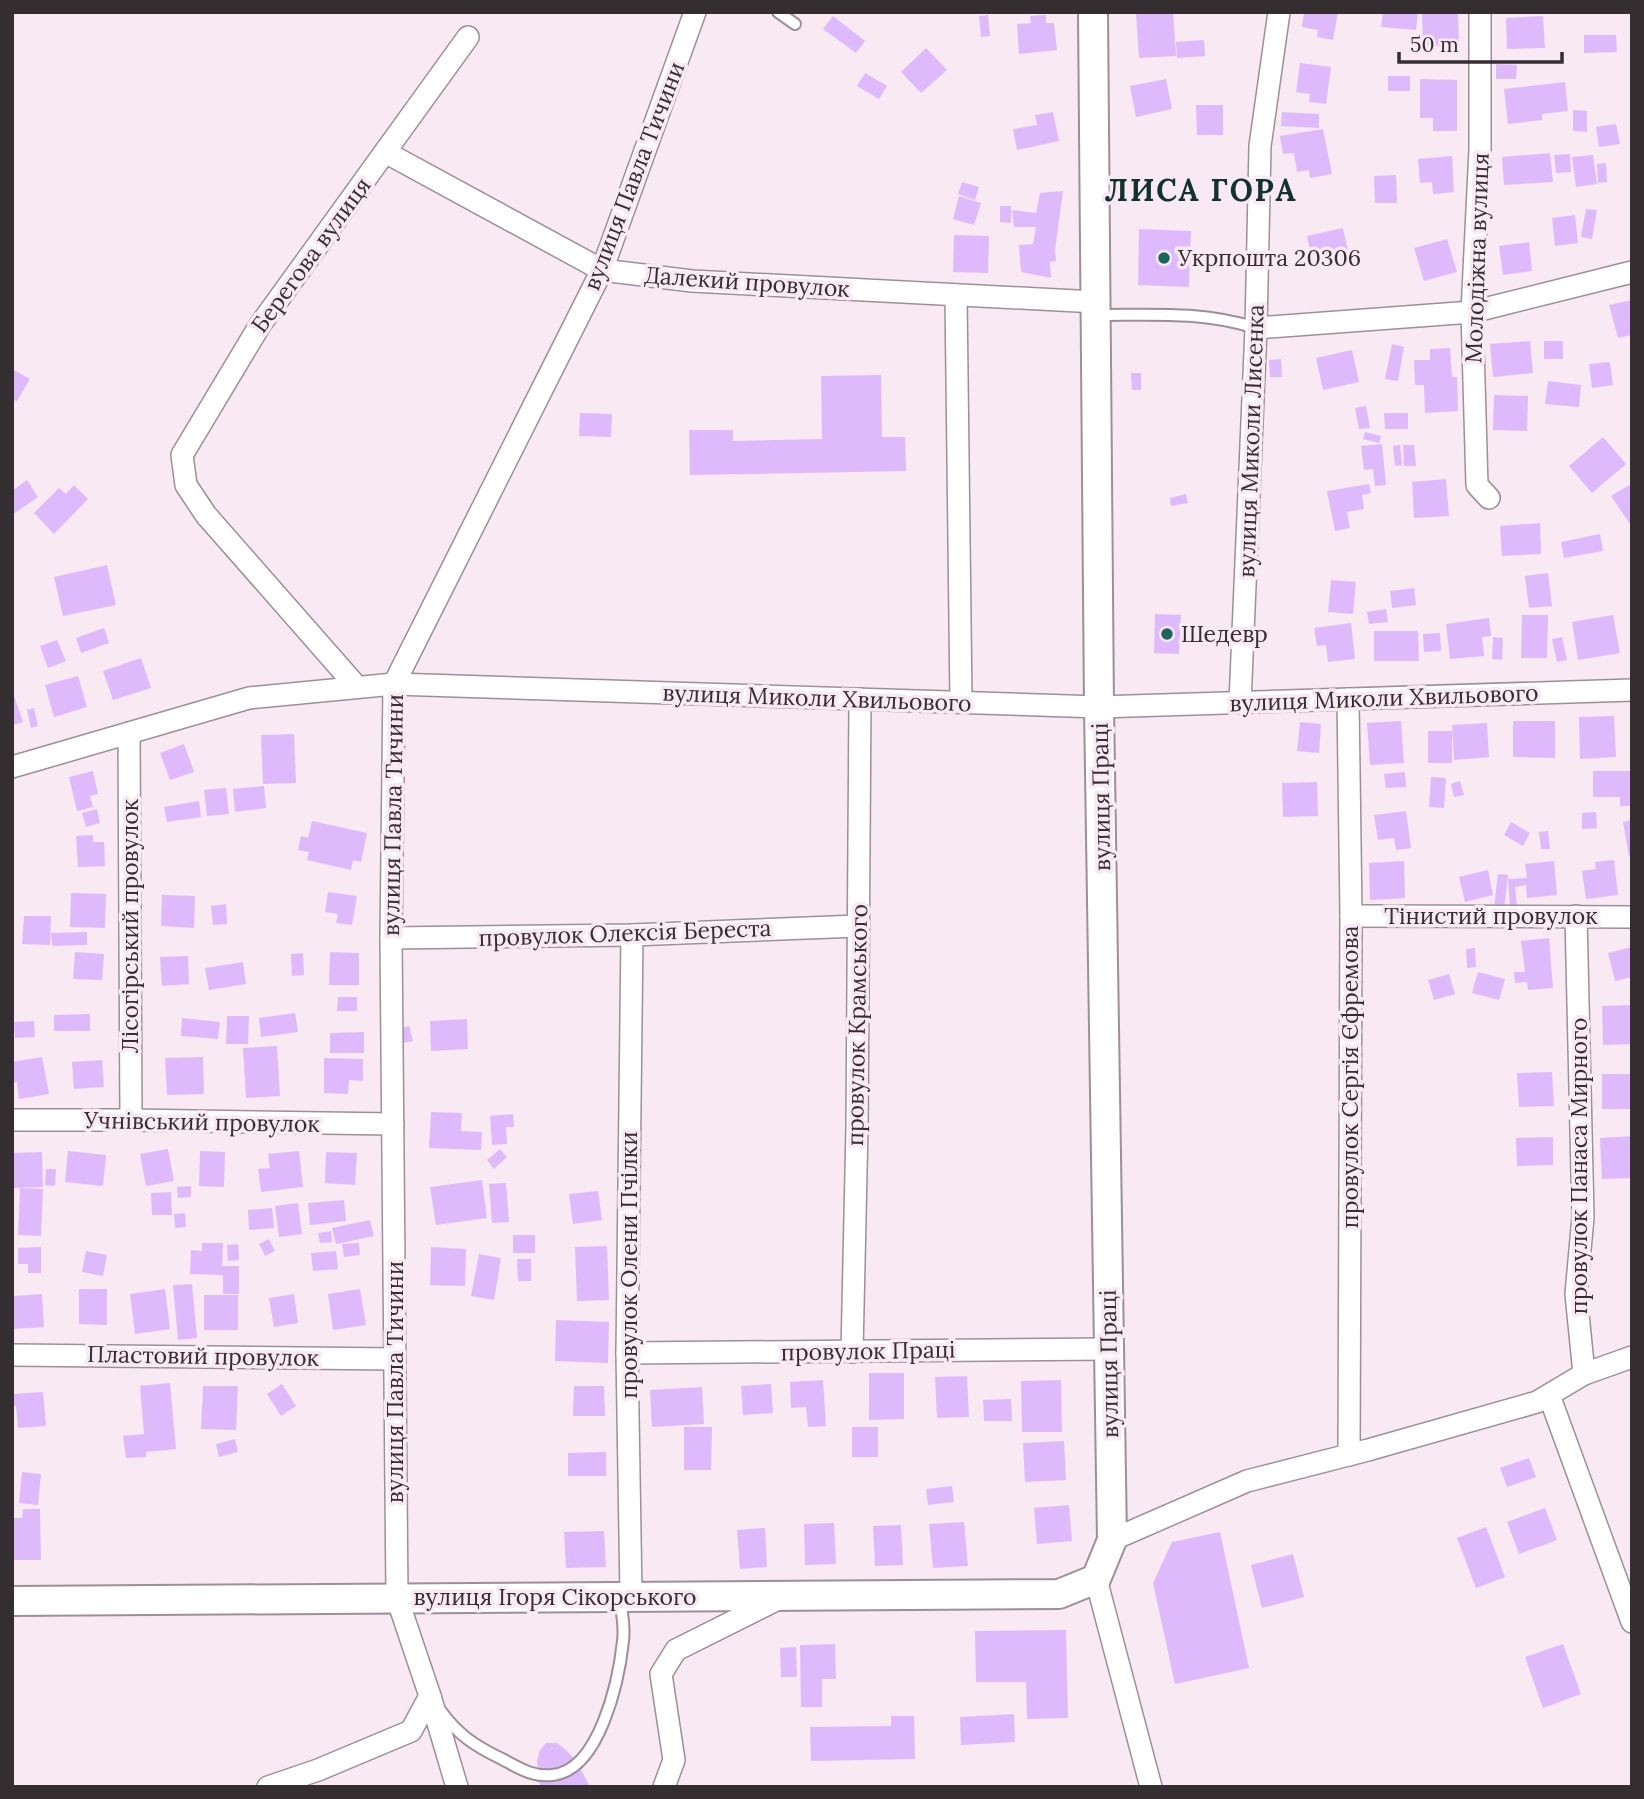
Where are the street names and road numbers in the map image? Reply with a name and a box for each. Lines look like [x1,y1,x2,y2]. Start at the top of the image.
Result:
street label: вулиця Павла Тичини [577,58,690,294]
street label: Молодіжна вулиця [1458,152,1495,364]
street label: Берегова вулиця [244,171,377,338]
street label: Далекий провулок [643,260,851,303]
street label: вулиця Миколи Лисенка [1231,304,1270,578]
street label: вулиця Миколи Хвильового [662,678,972,717]
street label: вулиця Миколи Хвильового [1229,678,1539,717]
street label: вулиця Павла Тичини [376,694,409,936]
street label: вулиця Праці [1085,723,1116,872]
street label: Лісогірський провулок [115,798,144,1053]
street label: Тінистий провулок [1384,901,1598,930]
street label: провулок Крамського [840,904,873,1146]
street label: провулок Олексія Береста [478,913,772,952]
street label: провулок Сергія Єфремова [1335,925,1364,1228]
street label: провулок Панаса Мирного [1564,1018,1593,1314]
street label: Учнівський провулок [83,1105,321,1138]
street label: провулок Олени Пчілки [614,1131,643,1399]
street label: вулиця Павла Тичини [380,1261,409,1503]
street label: вулиця Праці [1093,1290,1124,1439]
street label: провулок Праці [780,1334,956,1367]
street label: Пластовий провулок [87,1339,320,1372]
street label: вулиця Ігоря Сікорського [413,1582,697,1611]

